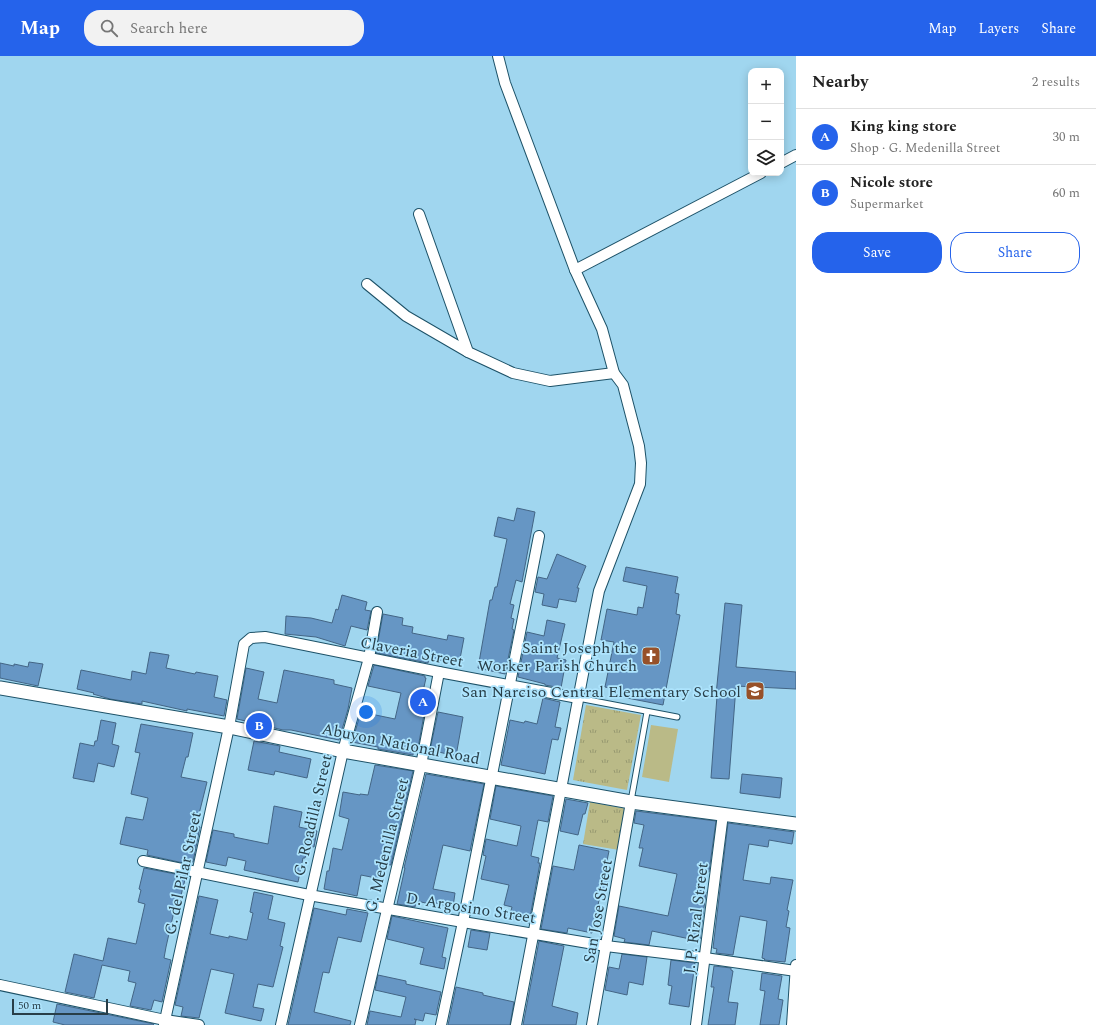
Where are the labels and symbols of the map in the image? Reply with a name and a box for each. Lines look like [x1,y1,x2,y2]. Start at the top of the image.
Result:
street label: Claveria Street [358,630,466,674]
place label: Saint Joseph the Worker Parish Church [477,636,637,678]
church icon: Saint Joseph the Worker Parish Church [640,645,662,667]
place label: San Narciso Central Elementary School [461,680,741,704]
school or university icon: San Narciso Central Elementary School [744,680,766,702]
pin: A [410,687,436,717]
your location [356,702,376,722]
pin: B [246,711,272,741]
street label: Abuyon National Road [320,717,482,771]
street label: G. Roadilla Street [287,752,339,879]
street label: G. Medenilla Street [359,775,415,915]
street label: G. del Pilar Street [158,809,208,937]
street label: San Jose Street [577,857,619,965]
street label: J. P. Rizal Street [677,861,715,975]
street label: D. Argosino Street [404,886,538,930]
scale bar [12,997,108,1016]

